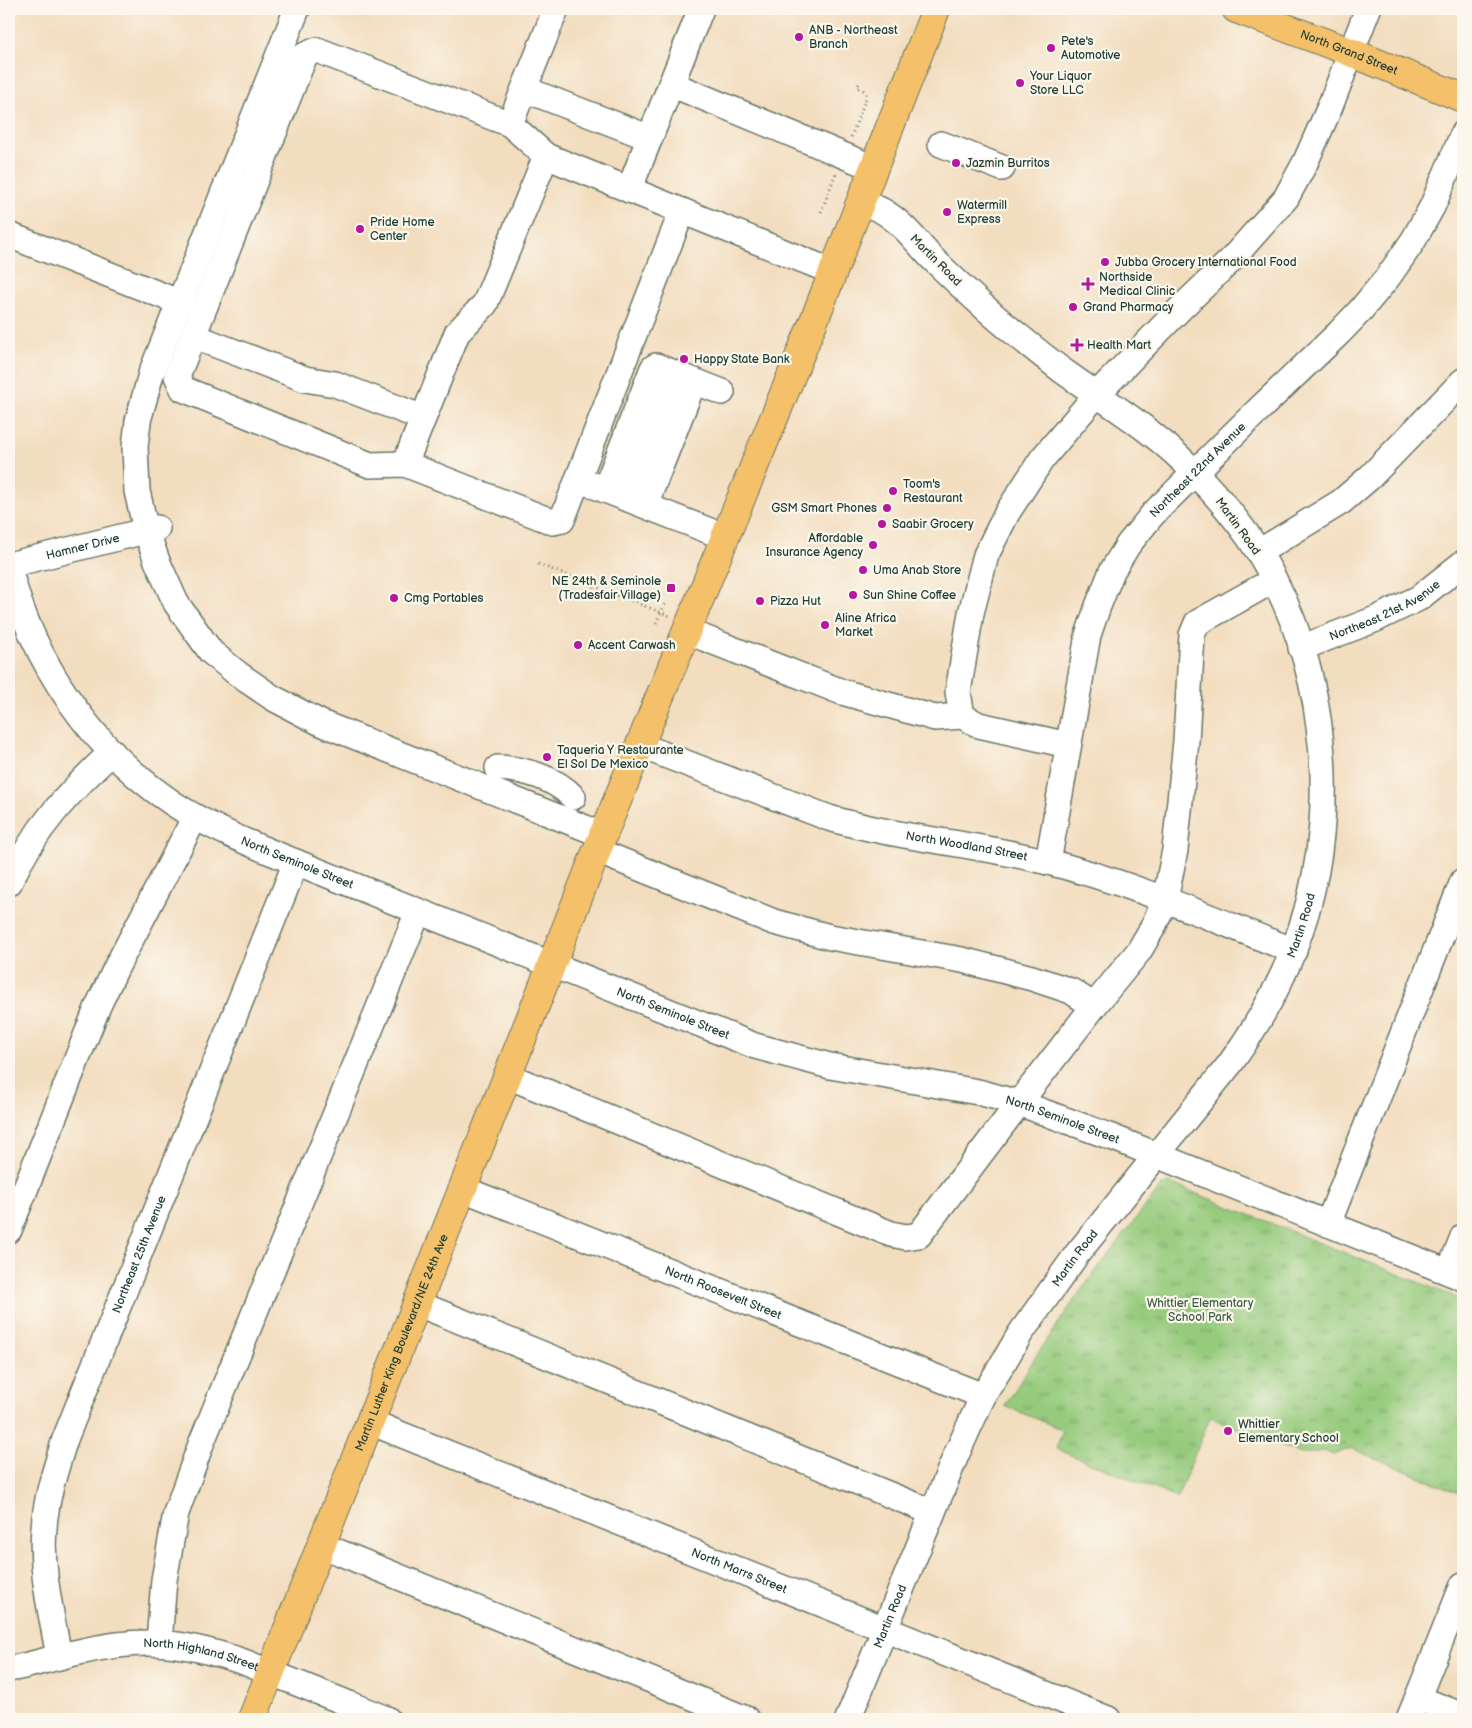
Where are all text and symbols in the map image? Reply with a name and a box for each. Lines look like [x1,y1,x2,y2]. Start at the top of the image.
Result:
place label: ANB - Northeast Branch [809,23,898,52]
street label: North Grand Street [1298,27,1400,79]
marker: ANB - Northeast Branch [793,31,805,43]
place label: Pete's Automotive [1061,34,1120,63]
marker: Pete's Automotive [1045,42,1057,54]
place label: Your Liquor Store LLC [1029,69,1092,98]
marker: Your Liquor Store LLC [1014,77,1026,89]
place label: Jazmin Burritos [966,156,1050,171]
marker: Jazmin Burritos [950,157,962,169]
place label: Watermill Express [957,198,1007,227]
marker: Watermill Express [941,206,953,218]
place label: Pride Home Center [370,215,435,244]
marker: Pride Home Center [354,223,366,235]
street label: Martin Road [907,231,965,289]
place label: Jubba Grocery International Food [1115,255,1297,270]
marker: Jubba Grocery International Food [1099,256,1111,268]
place label: Northside Medical Clinic [1099,270,1175,299]
marker: Northside Medical Clinic [1081,277,1095,291]
place label: Grand Pharmacy [1083,300,1174,315]
marker: Grand Pharmacy [1067,301,1079,313]
place label: Health Mart [1087,338,1152,353]
marker: Health Mart [1071,339,1083,351]
place label: Happy State Bank [694,352,790,367]
marker: Happy State Bank [678,353,690,365]
street label: Northeast 22nd Avenue [1147,420,1249,521]
place label: Toom's Restaurant [903,477,963,506]
marker: Toom's Restaurant [887,485,899,497]
street label: Martin Road [1212,495,1263,558]
place label: GSM Smart Phones [771,501,877,516]
marker: GSM Smart Phones [881,502,893,514]
place label: Saabir Grocery [892,517,974,532]
marker: Saabir Grocery [876,518,888,530]
street label: Hamner Drive [45,531,121,563]
place label: Affordable Insurance Agency [766,531,864,560]
marker: Affordable Insurance Agency [867,539,879,551]
place label: Uma Anab Store [873,563,961,578]
marker: Uma Anab Store [857,564,869,576]
place label: NE 24th & Seminole (Tradesfair Village) [552,574,661,603]
street label: Northeast 21st Avenue [1327,577,1443,644]
marker: NE 24th & Seminole (Tradesfair Village) [665,582,677,594]
place label: Sun Shine Coffee [863,588,956,603]
marker: Sun Shine Coffee [847,589,859,601]
place label: Cmg Portables [404,591,484,606]
marker: Cmg Portables [388,592,400,604]
place label: Pizza Hut [770,594,821,609]
marker: Pizza Hut [754,595,766,607]
place label: Aline Africa Market [835,611,897,640]
marker: Aline Africa Market [819,619,831,631]
place label: Accent Carwash [588,638,676,653]
marker: Accent Carwash [572,639,584,651]
place label: Taqueria Y Restaurante El Sol De Mexico [557,743,684,772]
marker: Taqueria Y Restaurante El Sol De Mexico [541,751,553,763]
street label: North Woodland Street [904,828,1029,865]
street label: North Seminole Street [238,833,356,893]
street label: Martin Road [1284,892,1319,960]
street label: North Seminole Street [614,984,732,1043]
street label: North Seminole Street [1004,1093,1122,1147]
street label: Northeast 25th Avenue [109,1193,170,1315]
street label: Martin Road [1049,1227,1102,1290]
street label: Martin Luther King Boulevard/NE 24th Ave [352,1232,452,1453]
street label: North Roosevelt Street [662,1263,784,1323]
park label: Whittier Elementary School Park [1147,1296,1254,1325]
place label: Whittier Elementary School [1238,1417,1339,1446]
marker: Whittier Elementary School [1222,1425,1234,1437]
street label: North Marrs Street [689,1545,789,1597]
street label: Martin Road [871,1582,910,1650]
street label: North Highland Street [143,1636,261,1675]

